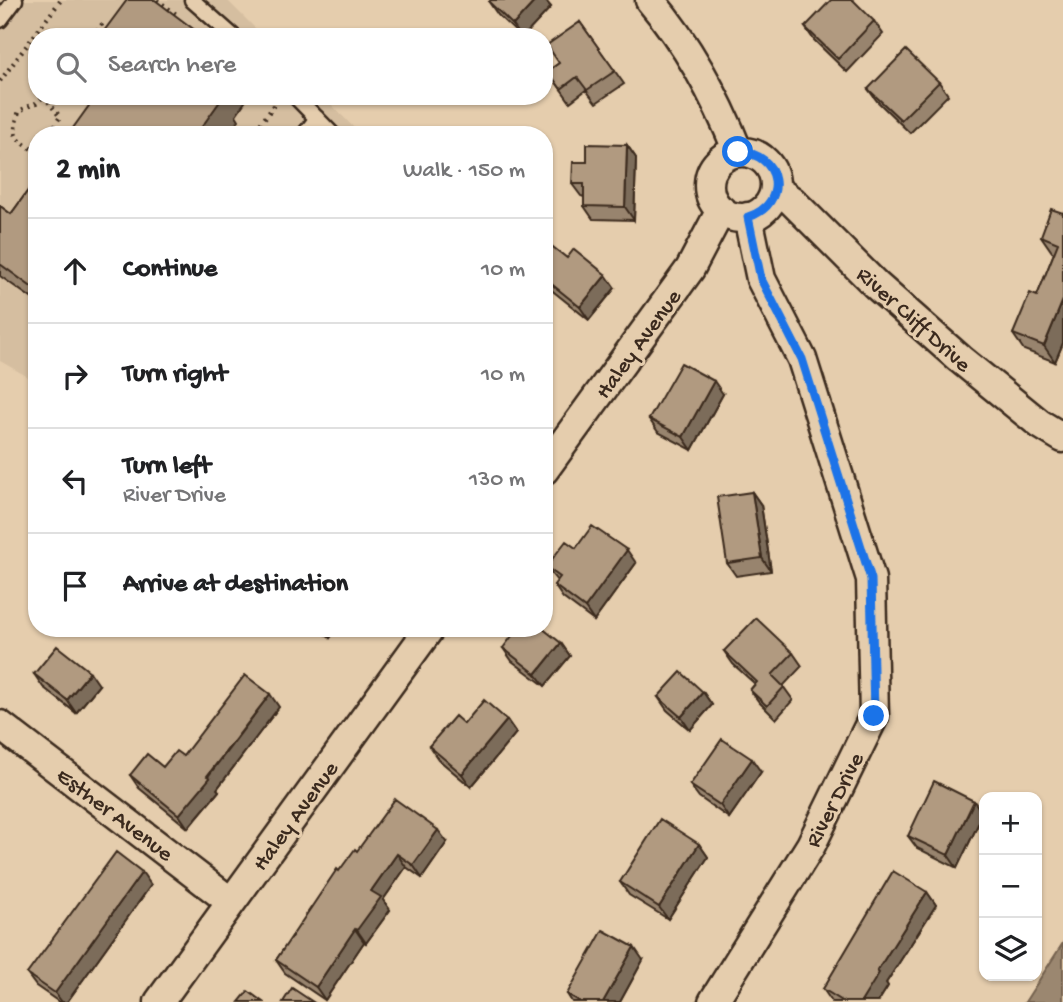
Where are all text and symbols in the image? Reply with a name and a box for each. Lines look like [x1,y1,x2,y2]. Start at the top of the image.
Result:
search box [28,28,553,105]
icon: search [52,48,90,86]
text: Search here [108,51,236,82]
route start [722,136,753,167]
text: 2 min [56,154,120,189]
text: Walk · 150 m [403,158,525,185]
icon: ahead [56,252,94,290]
text: Continue [123,255,217,286]
text: 10 m [481,257,525,284]
street label: River Cliff Drive [850,262,976,380]
street label: Haley Avenue [591,284,689,405]
icon: right [56,357,94,395]
text: Turn right [123,360,227,391]
text: 10 m [481,362,525,389]
text: Turn left [123,452,211,483]
icon: left [56,462,94,500]
text: 130 m [469,467,525,494]
text: River Drive [123,483,226,510]
icon: arrive [56,567,94,605]
text: Arrive at destination [123,570,348,601]
route end [858,700,889,731]
street label: River Drive [801,748,872,853]
street label: Haley Avenue [248,756,346,877]
street label: Esther Avenue [50,763,178,869]
map controls [979,792,1042,981]
button: + [979,792,1042,855]
button: − [979,855,1042,918]
button: layers [979,918,1042,981]

